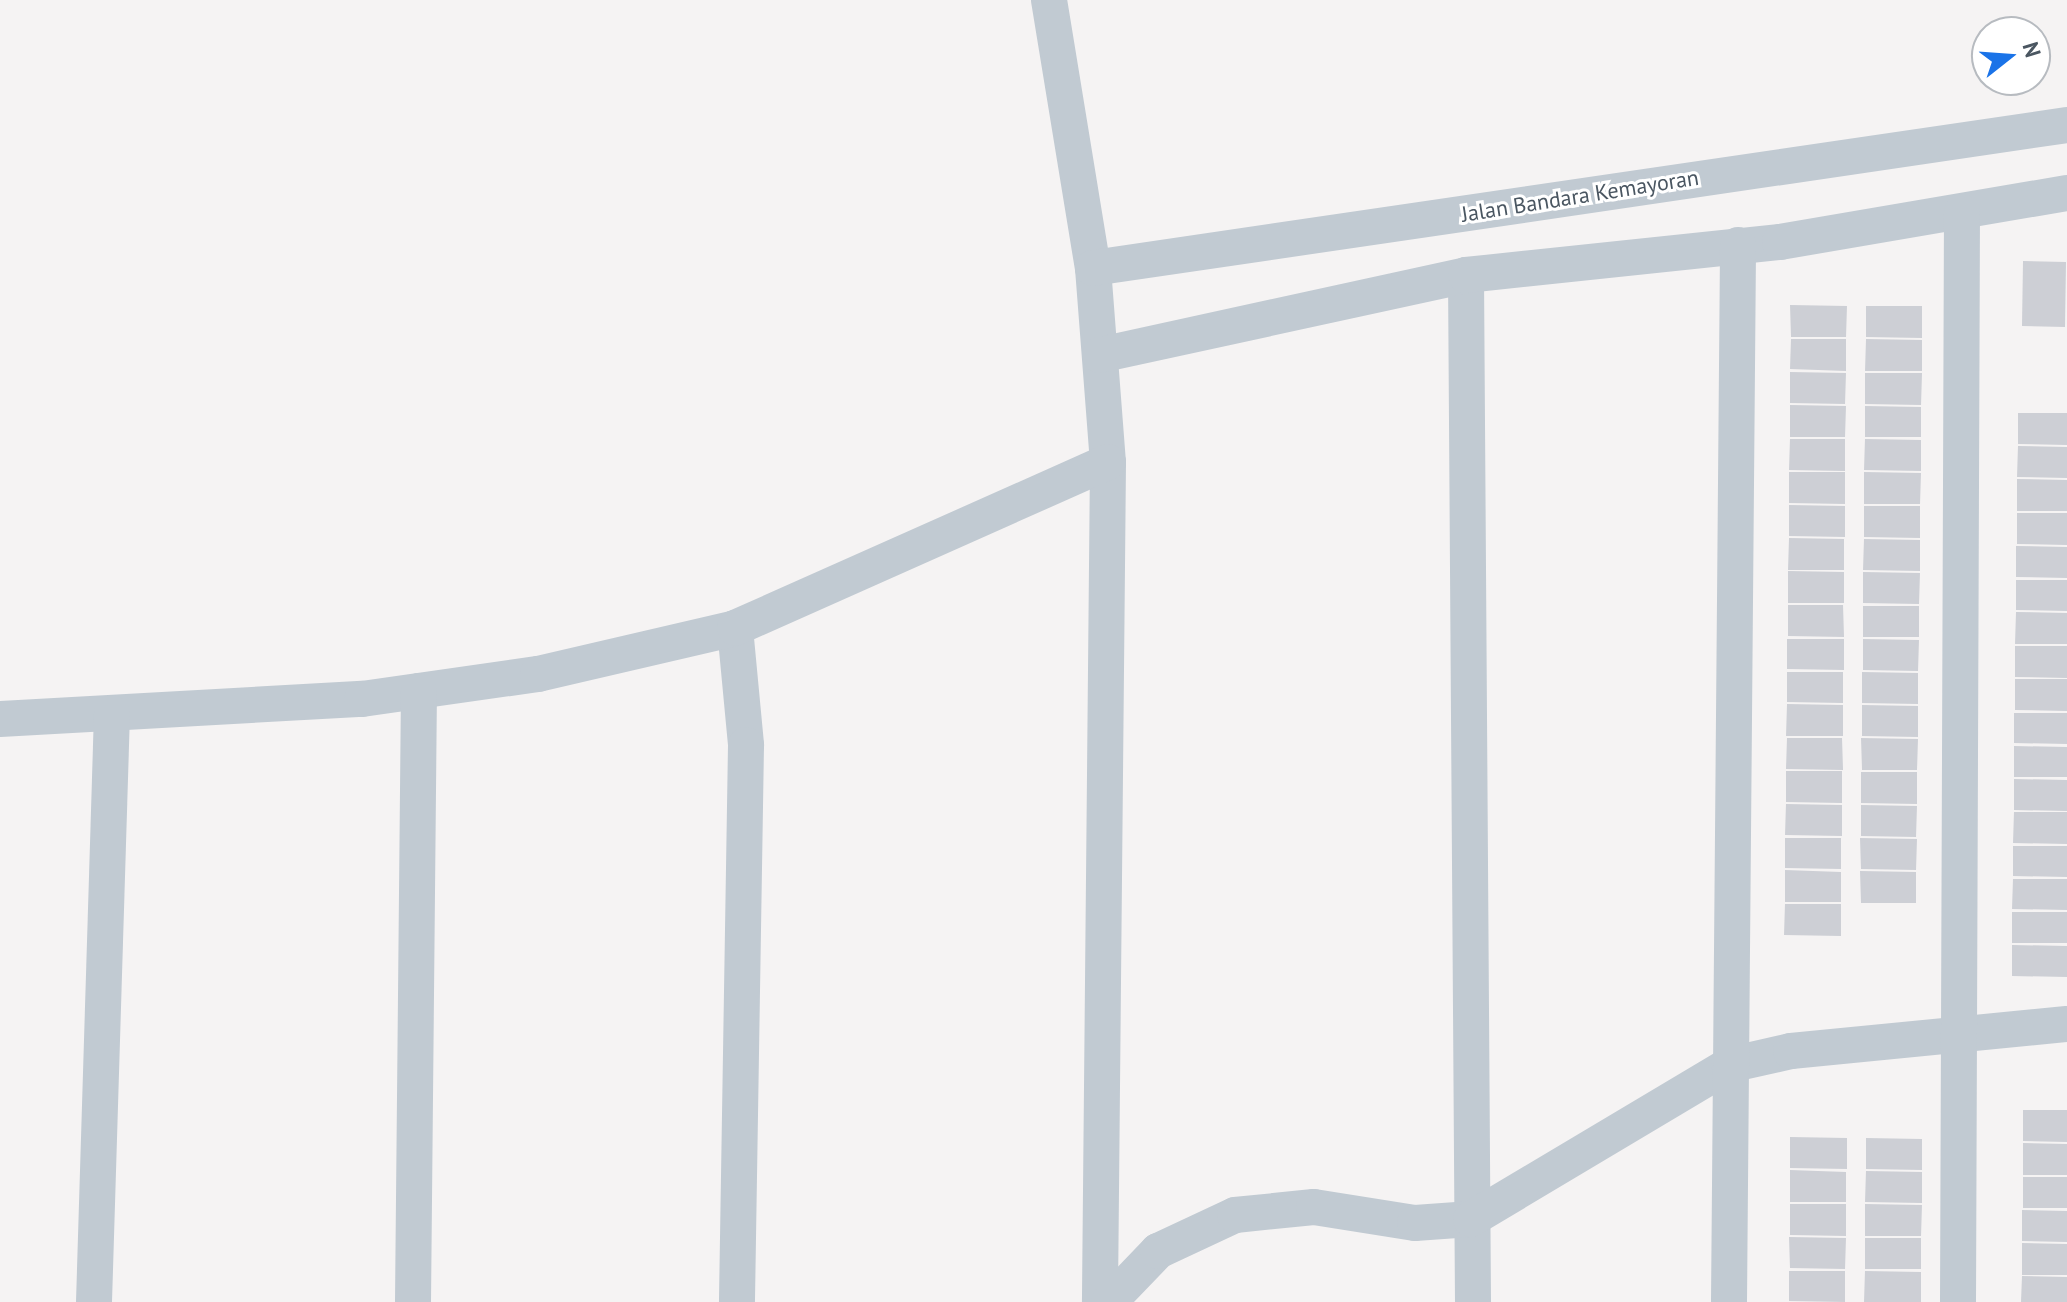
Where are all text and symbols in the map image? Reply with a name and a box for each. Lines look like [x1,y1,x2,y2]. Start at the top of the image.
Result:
north arrow [1971,16,2051,96]
text: N [2017,39,2048,61]
street label: Jalan Bandara Kemayoran [1459,164,1701,228]

